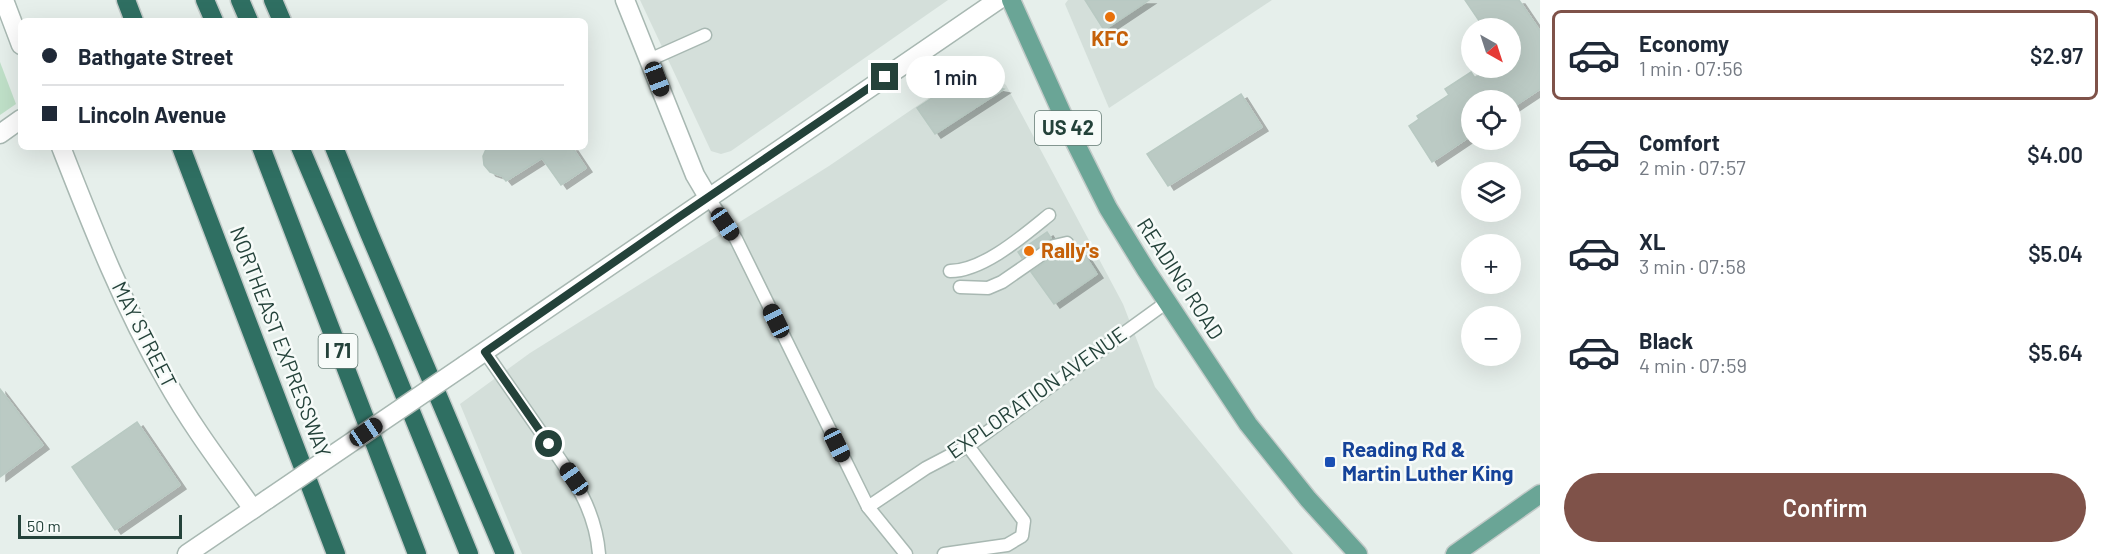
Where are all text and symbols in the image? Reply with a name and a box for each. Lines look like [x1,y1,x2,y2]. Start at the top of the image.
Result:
marker: KFC [1103,10,1117,24]
north arrow [1461,18,1521,78]
map controls [1461,18,1521,366]
place label: KFC [1091,25,1129,50]
icon: car [1567,28,1621,82]
text: Economy [1639,30,1729,56]
text: $2.97 [2030,42,2083,68]
text: Bathgate Street [78,43,233,69]
callout: 1 min [906,56,1005,98]
text: 1 min · 07:56 [1639,56,1743,80]
car [642,59,672,99]
route end [871,63,898,90]
text: 1 min [934,65,977,89]
button: locate [1461,90,1521,150]
text: Lincoln Avenue [78,101,226,127]
road number: US 42 [1035,111,1101,145]
icon: car [1567,127,1621,181]
text: Comfort [1639,129,1720,155]
text: $4.00 [2027,141,2083,167]
text: 2 min · 07:57 [1639,155,1746,179]
button: layers [1461,162,1521,222]
car [707,204,743,244]
street label: READING ROAD [1133,213,1230,344]
street label: NORTHEAST EXPRESSWAY [226,222,337,461]
icon: car [1567,226,1621,280]
text: XL [1639,228,1665,254]
button: + [1461,234,1521,294]
place label: Rally's [1041,237,1099,262]
text: $5.04 [2028,240,2083,266]
marker: Rally's [1022,244,1036,258]
text: 3 min · 07:58 [1639,254,1746,278]
street label: MAY STREET [108,277,183,392]
car [760,301,792,341]
button: − [1461,306,1521,366]
street label: EXPLORATION AVENUE [942,320,1131,463]
icon: car [1567,325,1621,379]
text: Black [1639,327,1693,353]
road number: I 71 [318,334,358,368]
text: $5.64 [2028,339,2083,365]
text: 4 min · 07:59 [1639,353,1747,377]
car [346,414,386,450]
car [821,425,853,465]
route start [535,430,562,457]
place label: Reading Rd & Martin Luther King [1342,436,1514,485]
marker: Reading Rd & Martin Luther King [1323,455,1337,469]
car [556,459,592,499]
button: Confirm [1564,473,2086,542]
scale bar [18,512,182,540]
text: 50 m [27,516,61,535]

